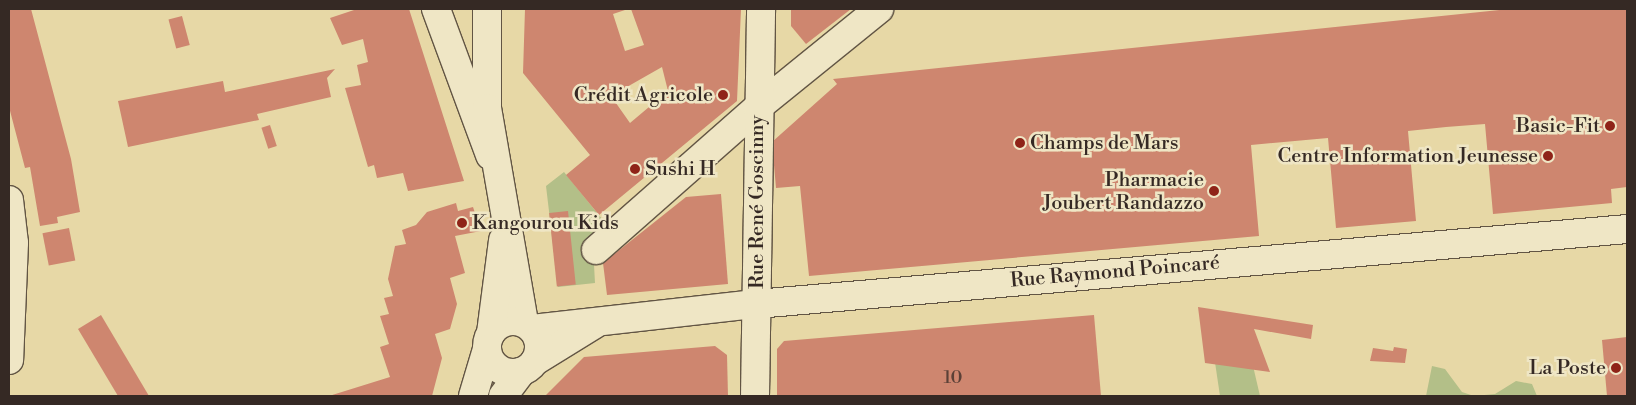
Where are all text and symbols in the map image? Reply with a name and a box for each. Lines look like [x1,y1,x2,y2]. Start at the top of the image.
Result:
place label: Crédit Agricole [574,83,713,107]
marker: Crédit Agricole [717,89,729,101]
place label: Basic-Fit [1516,114,1600,138]
street label: Rue René Goscinny [745,115,769,289]
marker: Basic-Fit [1604,120,1616,132]
place label: Champs de Mars [1030,131,1178,155]
marker: Champs de Mars [1014,137,1026,149]
place label: Centre Information Jeunesse [1278,144,1538,168]
marker: Centre Information Jeunesse [1542,150,1554,162]
place label: Sushi H [645,157,715,181]
marker: Sushi H [629,163,641,175]
place label: Pharmacie Joubert Randazzo [1043,168,1204,215]
marker: Pharmacie Joubert Randazzo [1208,185,1220,197]
place label: Kangourou Kids [472,211,619,235]
marker: Kangourou Kids [456,217,468,229]
street label: Rue Raymond Poincaré [1009,251,1221,293]
place label: La Poste [1529,356,1606,380]
marker: La Poste [1610,362,1622,374]
house number: 10 [943,367,963,389]

